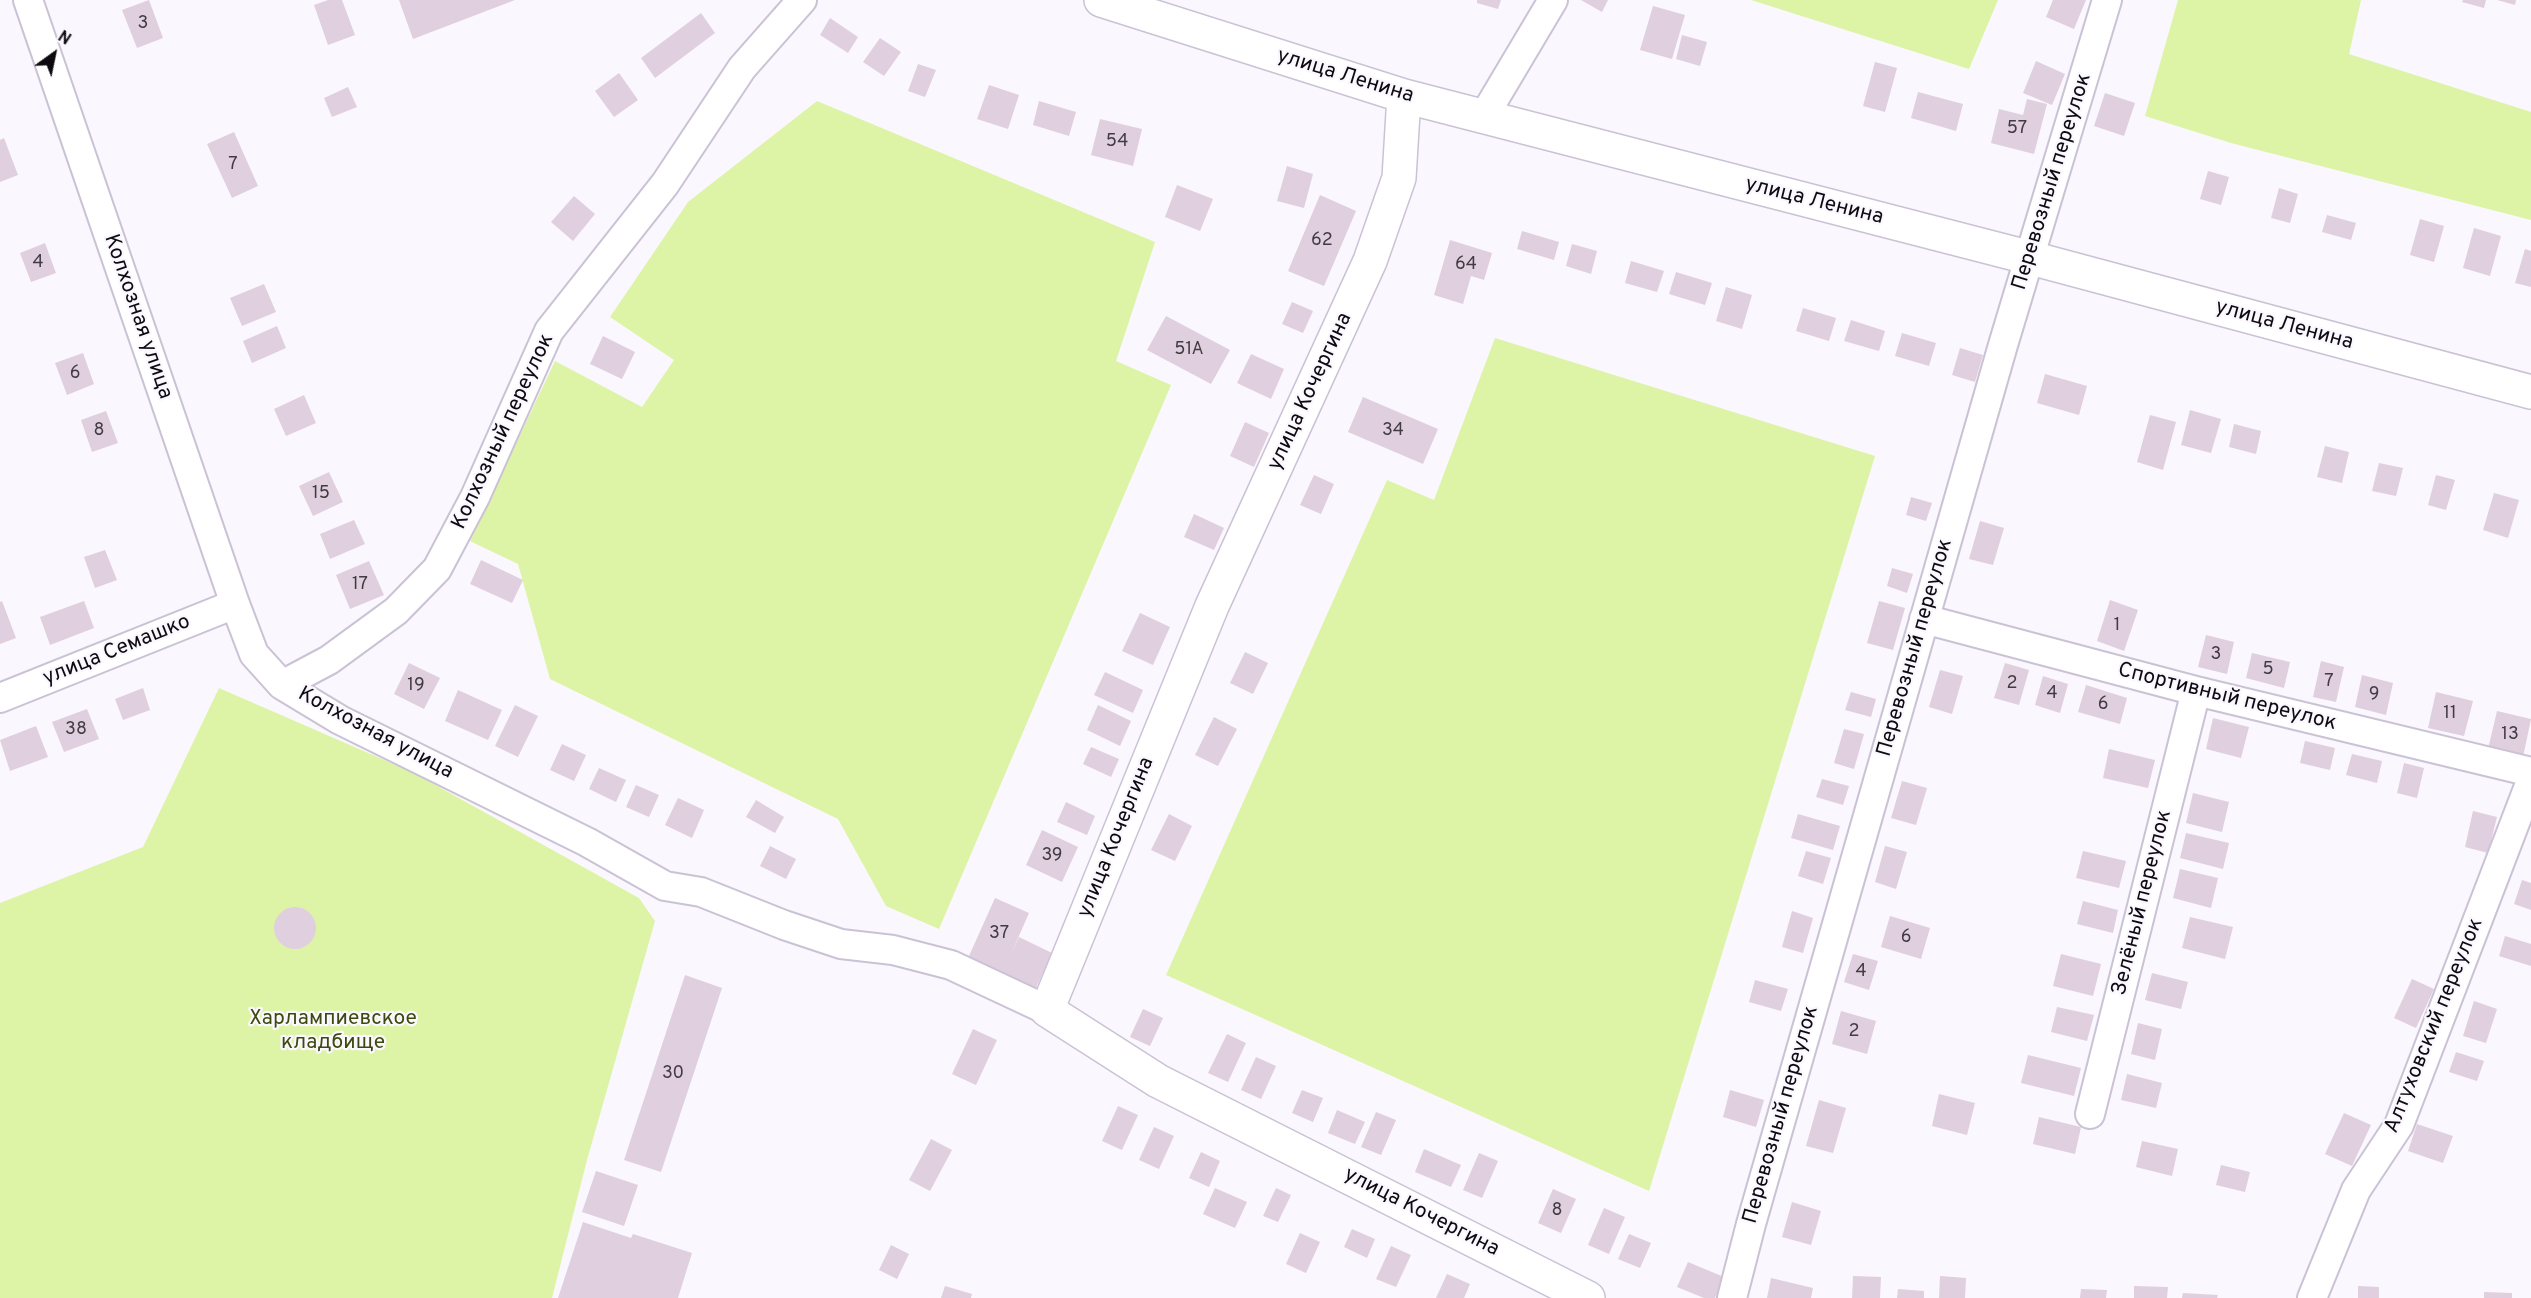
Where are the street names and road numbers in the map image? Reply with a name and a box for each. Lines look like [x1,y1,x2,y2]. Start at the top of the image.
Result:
street label: улица Ленина [1274,44,1416,110]
street label: Перевозный переулок [2008,71,2098,293]
street label: улица Ленина [1742,173,1886,231]
street label: Колхозная улица [97,231,177,403]
street label: улица Ленина [2212,295,2356,357]
street label: улица Кочергина [1263,309,1359,475]
street label: Колхозный переулок [448,330,560,534]
street label: Перевозный переулок [1873,536,1959,760]
street label: улица Семашко [40,610,194,692]
street label: Спортивный переулок [2115,659,2339,737]
street label: Колхозная улица [293,682,457,786]
street label: улица Кочергина [1073,754,1161,922]
street label: Зелёный переулок [2108,808,2178,998]
street label: Алтуховский переулок [2380,915,2490,1137]
street label: Перевозный переулок [1739,1003,1825,1227]
street label: улица Кочергина [1339,1163,1503,1263]

